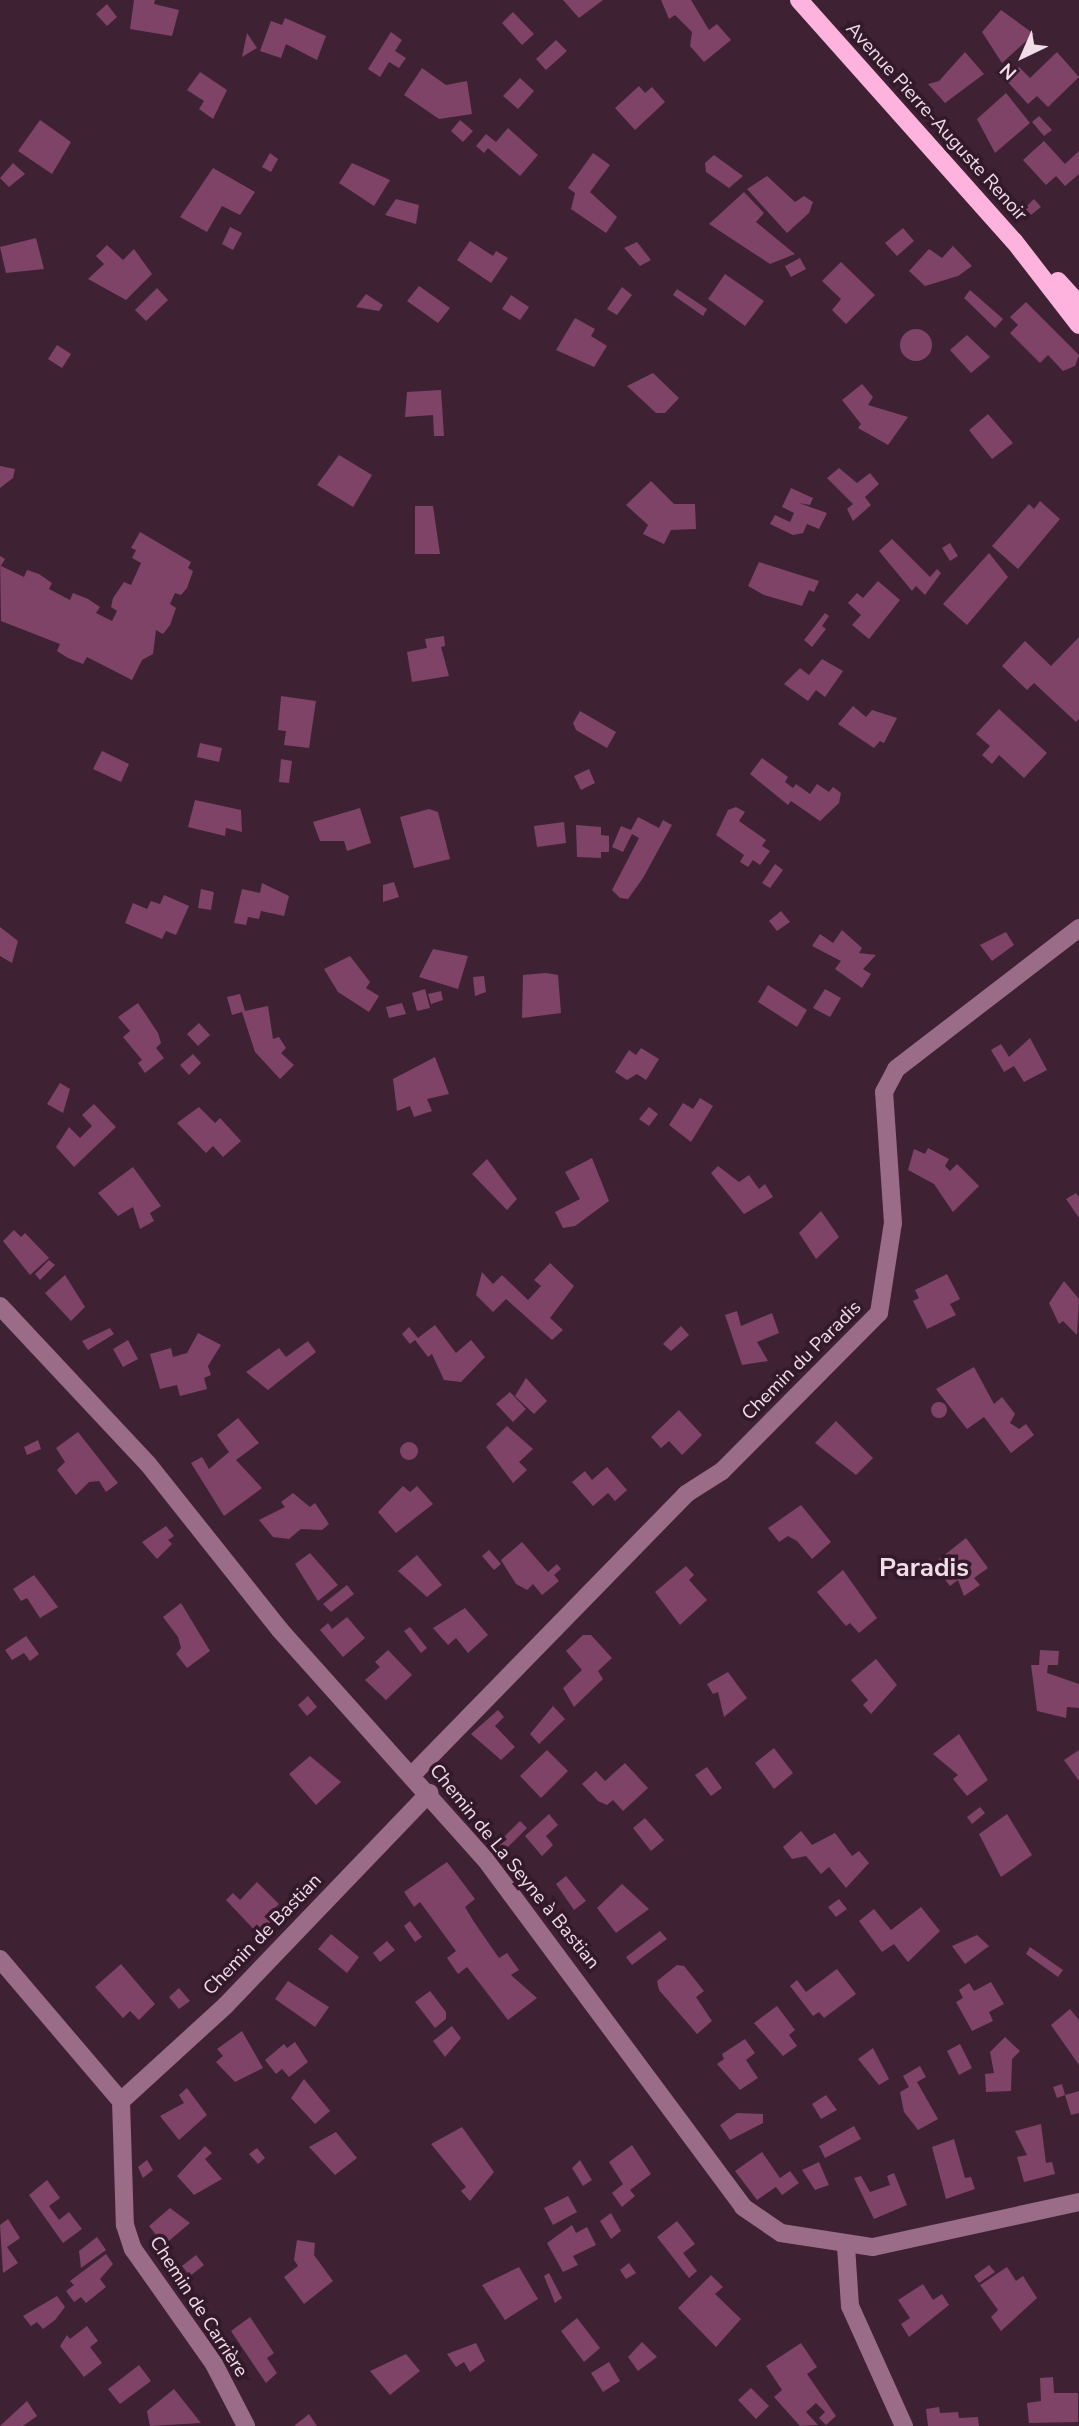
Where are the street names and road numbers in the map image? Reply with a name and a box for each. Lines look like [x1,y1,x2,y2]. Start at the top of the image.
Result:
street label: Avenue Pierre-Auguste Renoir [841,18,1031,226]
street label: Chemin du Paradis [737,1296,867,1426]
street label: Chemin de La Seyne à Bastian [424,1760,604,1974]
street label: Chemin de Bastian [199,1870,327,2000]
street label: Chemin de Carrière [144,2232,252,2382]

